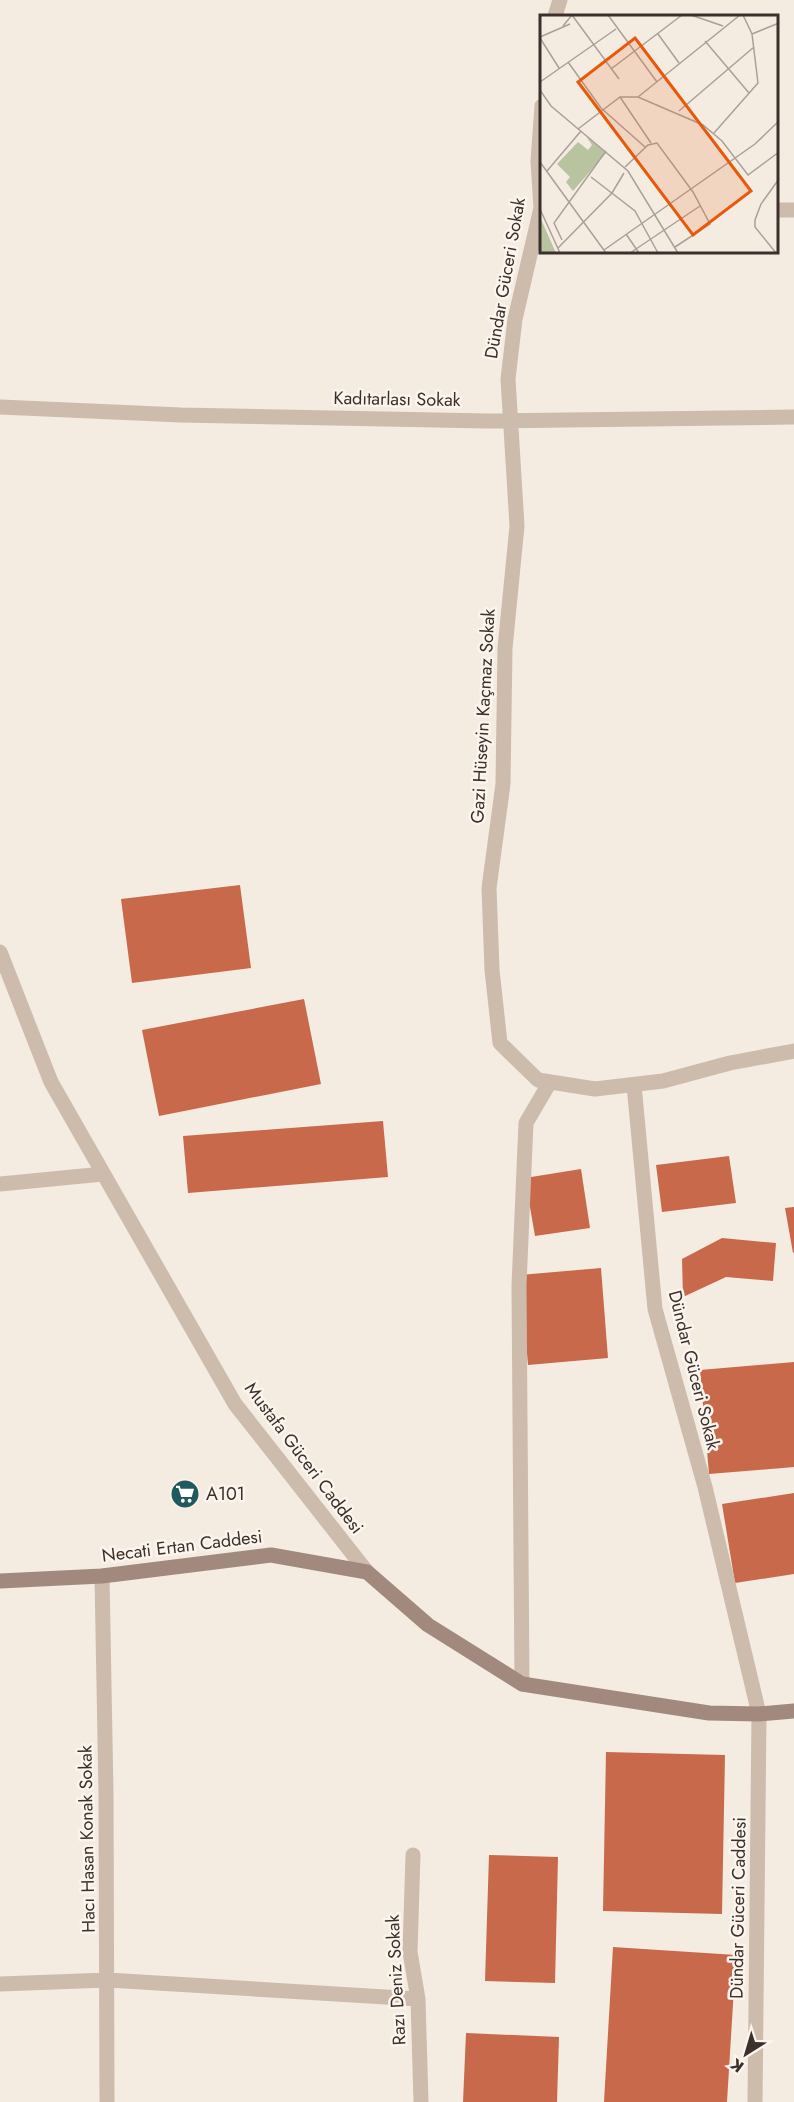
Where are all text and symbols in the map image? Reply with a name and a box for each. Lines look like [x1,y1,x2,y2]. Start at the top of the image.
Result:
inset map [540,15,779,254]
street label: Dündar Güceri Sokak [478,195,532,361]
street label: Kadıtarlası Sokak [333,385,461,413]
street label: Gazi Hüseyin Kaçmaz Sokak [464,608,502,824]
street label: Dündar Güceri Sokak [662,1288,726,1452]
street label: Mustafa Güceri Caddesi [238,1377,370,1539]
supermarket icon: A101 [169,1478,201,1510]
place label: A101 [206,1481,245,1507]
street label: Necati Ertan Caddesi [100,1523,264,1569]
street label: Hacı Hasan Konak Sokak [72,1745,102,1933]
street label: Dündar Güceri Caddesi [723,1817,753,1999]
street label: Razı Deniz Sokak [380,1914,412,2046]
north arrow [716,2024,776,2084]
text: K [725,2053,749,2078]

